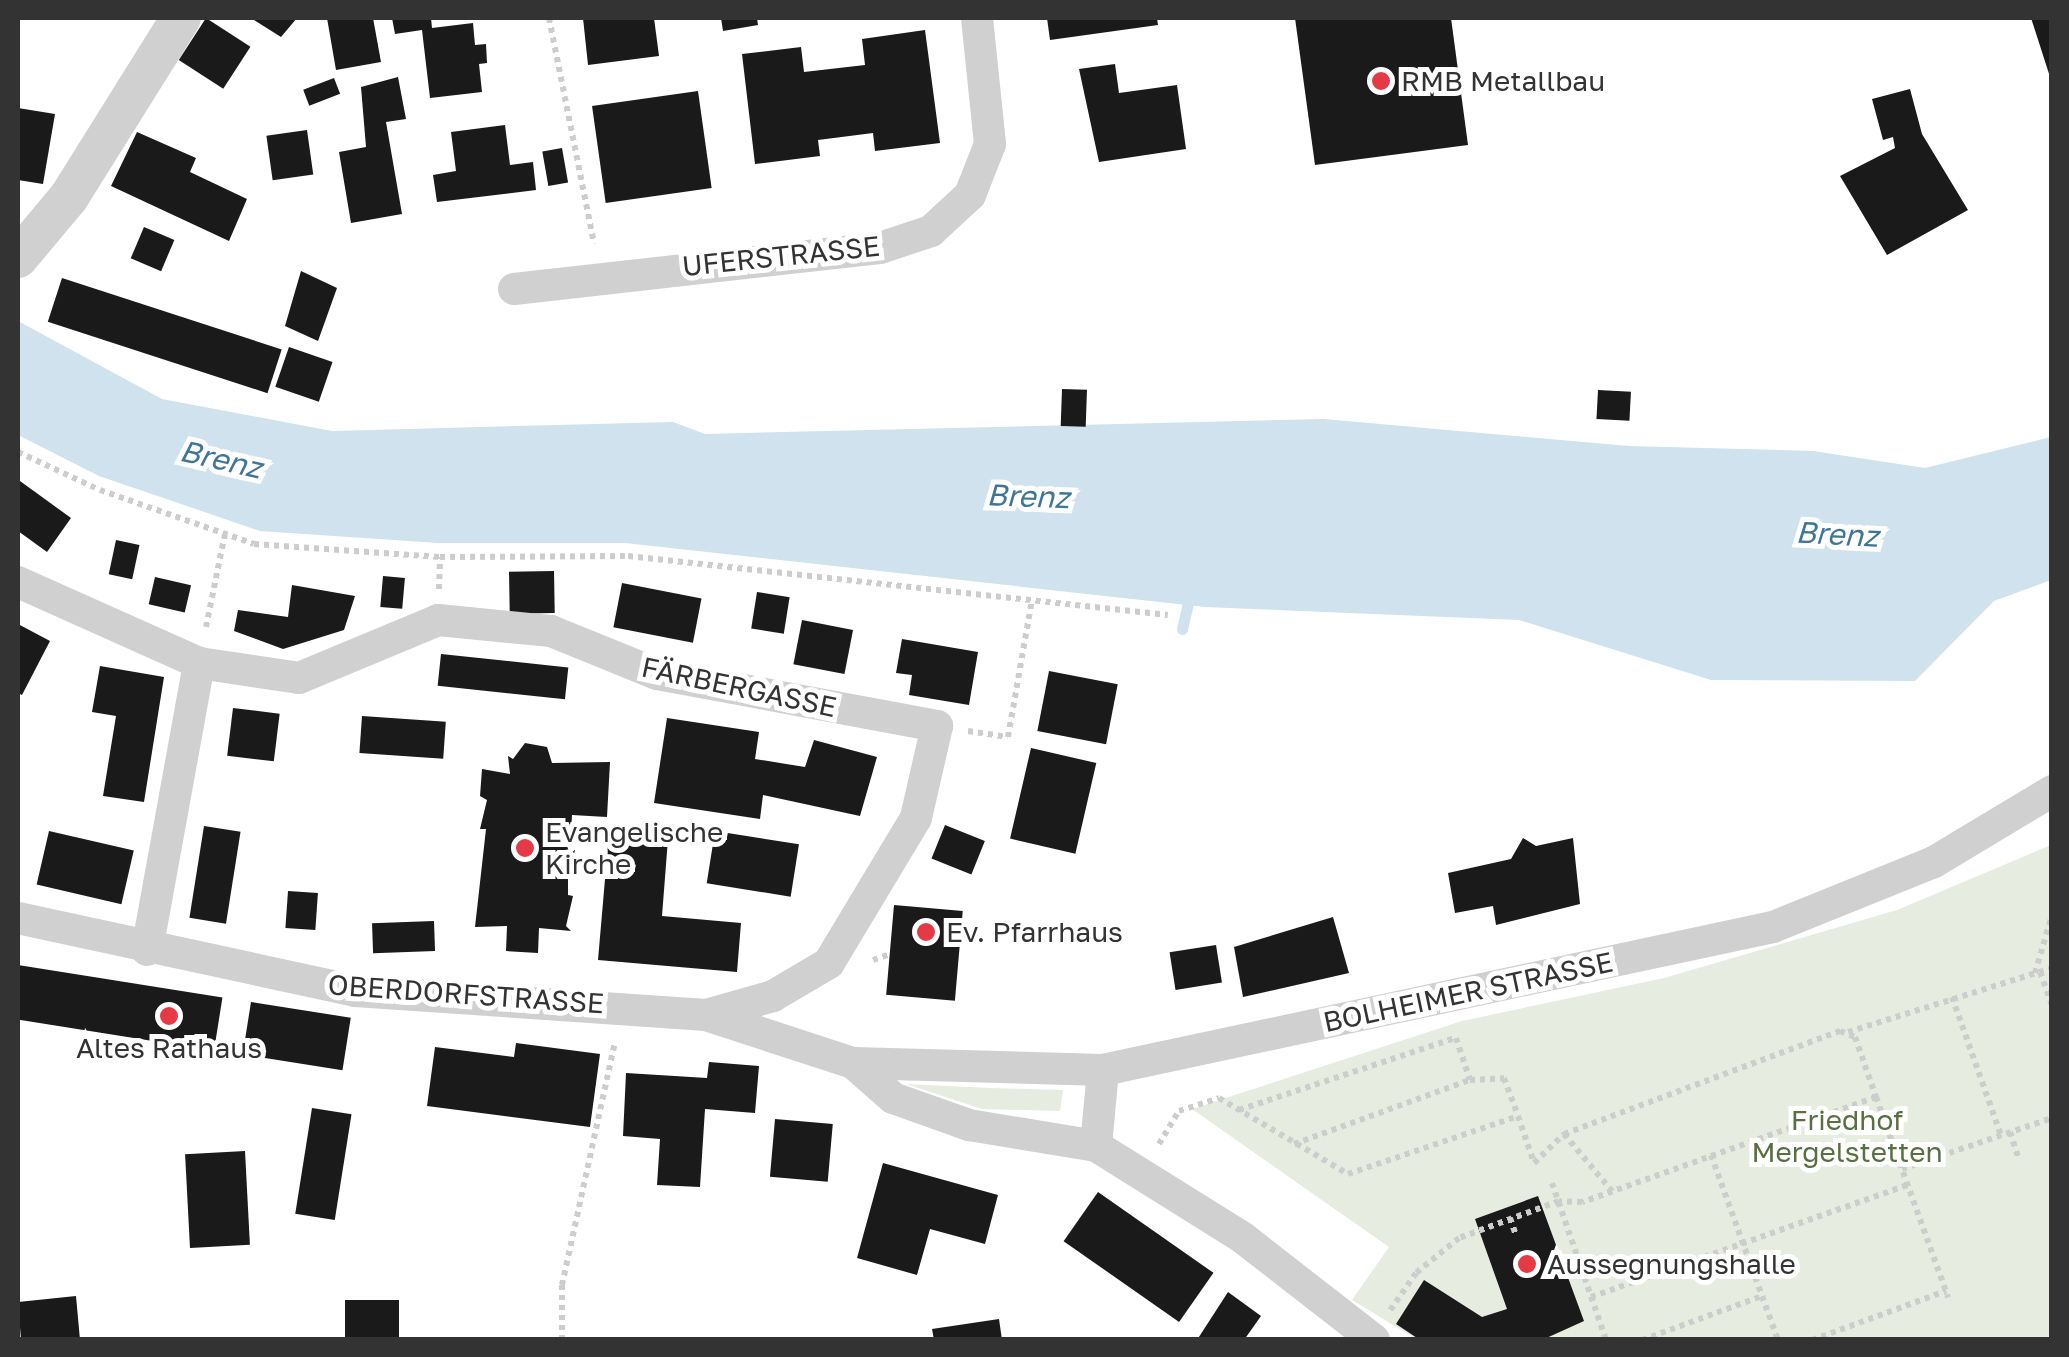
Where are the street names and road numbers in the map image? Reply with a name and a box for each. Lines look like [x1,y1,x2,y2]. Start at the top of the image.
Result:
street label: UFERSTRASSE [680,229,882,283]
street label: FÄRBERGASSE [639,650,839,724]
street label: BOLHEIMER STRASSE [1320,945,1616,1039]
street label: OBERDORFSTRASSE [327,968,605,1020]

